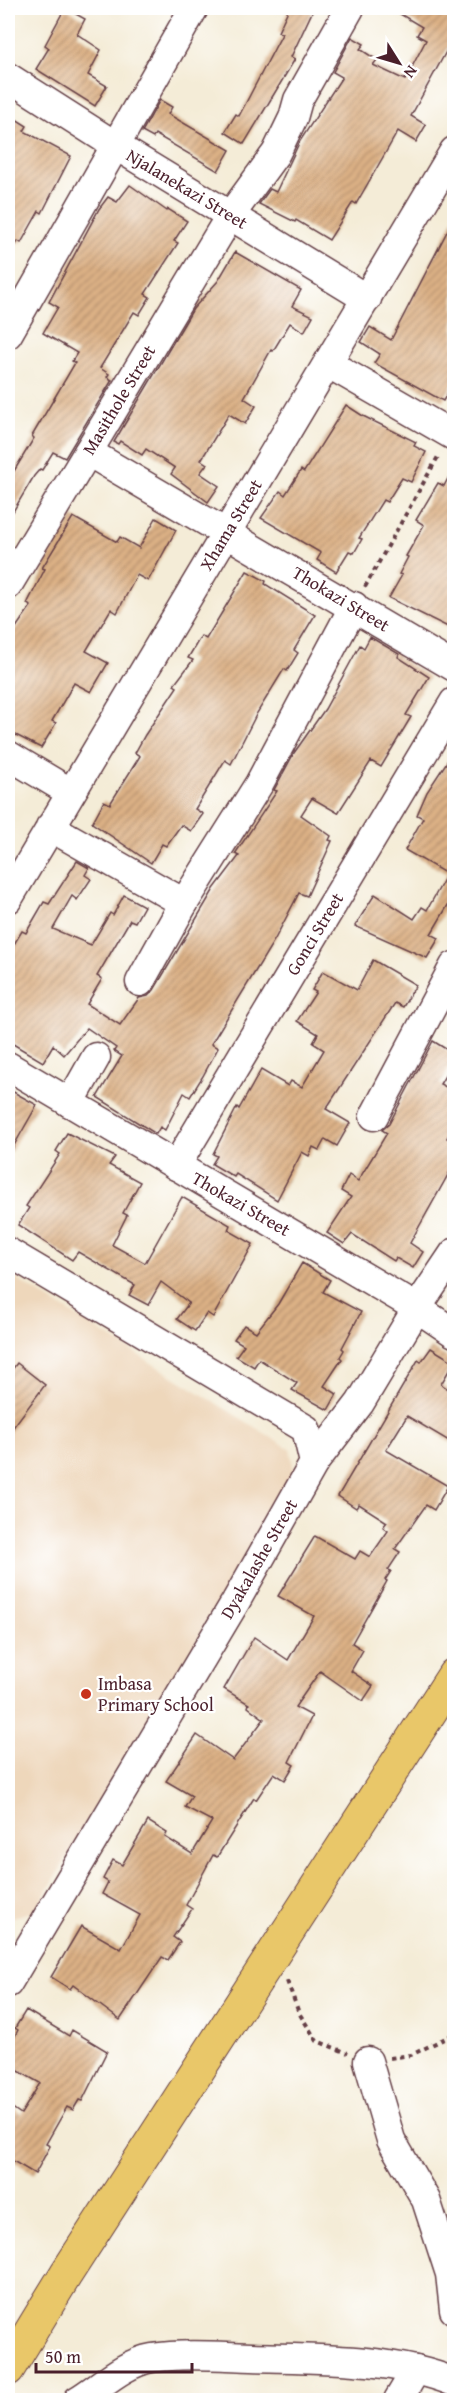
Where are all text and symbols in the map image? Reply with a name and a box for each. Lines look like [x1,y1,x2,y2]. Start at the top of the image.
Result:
north arrow [369,33,429,93]
text: N [398,61,424,84]
street label: Njalanekazi Street [121,142,254,236]
street label: Masithole Street [75,339,162,460]
street label: Xhama Street [193,473,269,576]
street label: Thokazi Street [287,559,396,639]
street label: Gonci Street [279,887,350,980]
street label: Thokazi Street [187,1165,296,1243]
street label: Dyakalashe Street [213,1493,304,1624]
place label: Imbasa Primary School [98,1670,214,1718]
marker: Imbasa Primary School [79,1687,93,1701]
scale bar [36,2336,192,2374]
text: 50 m [45,2343,81,2370]

